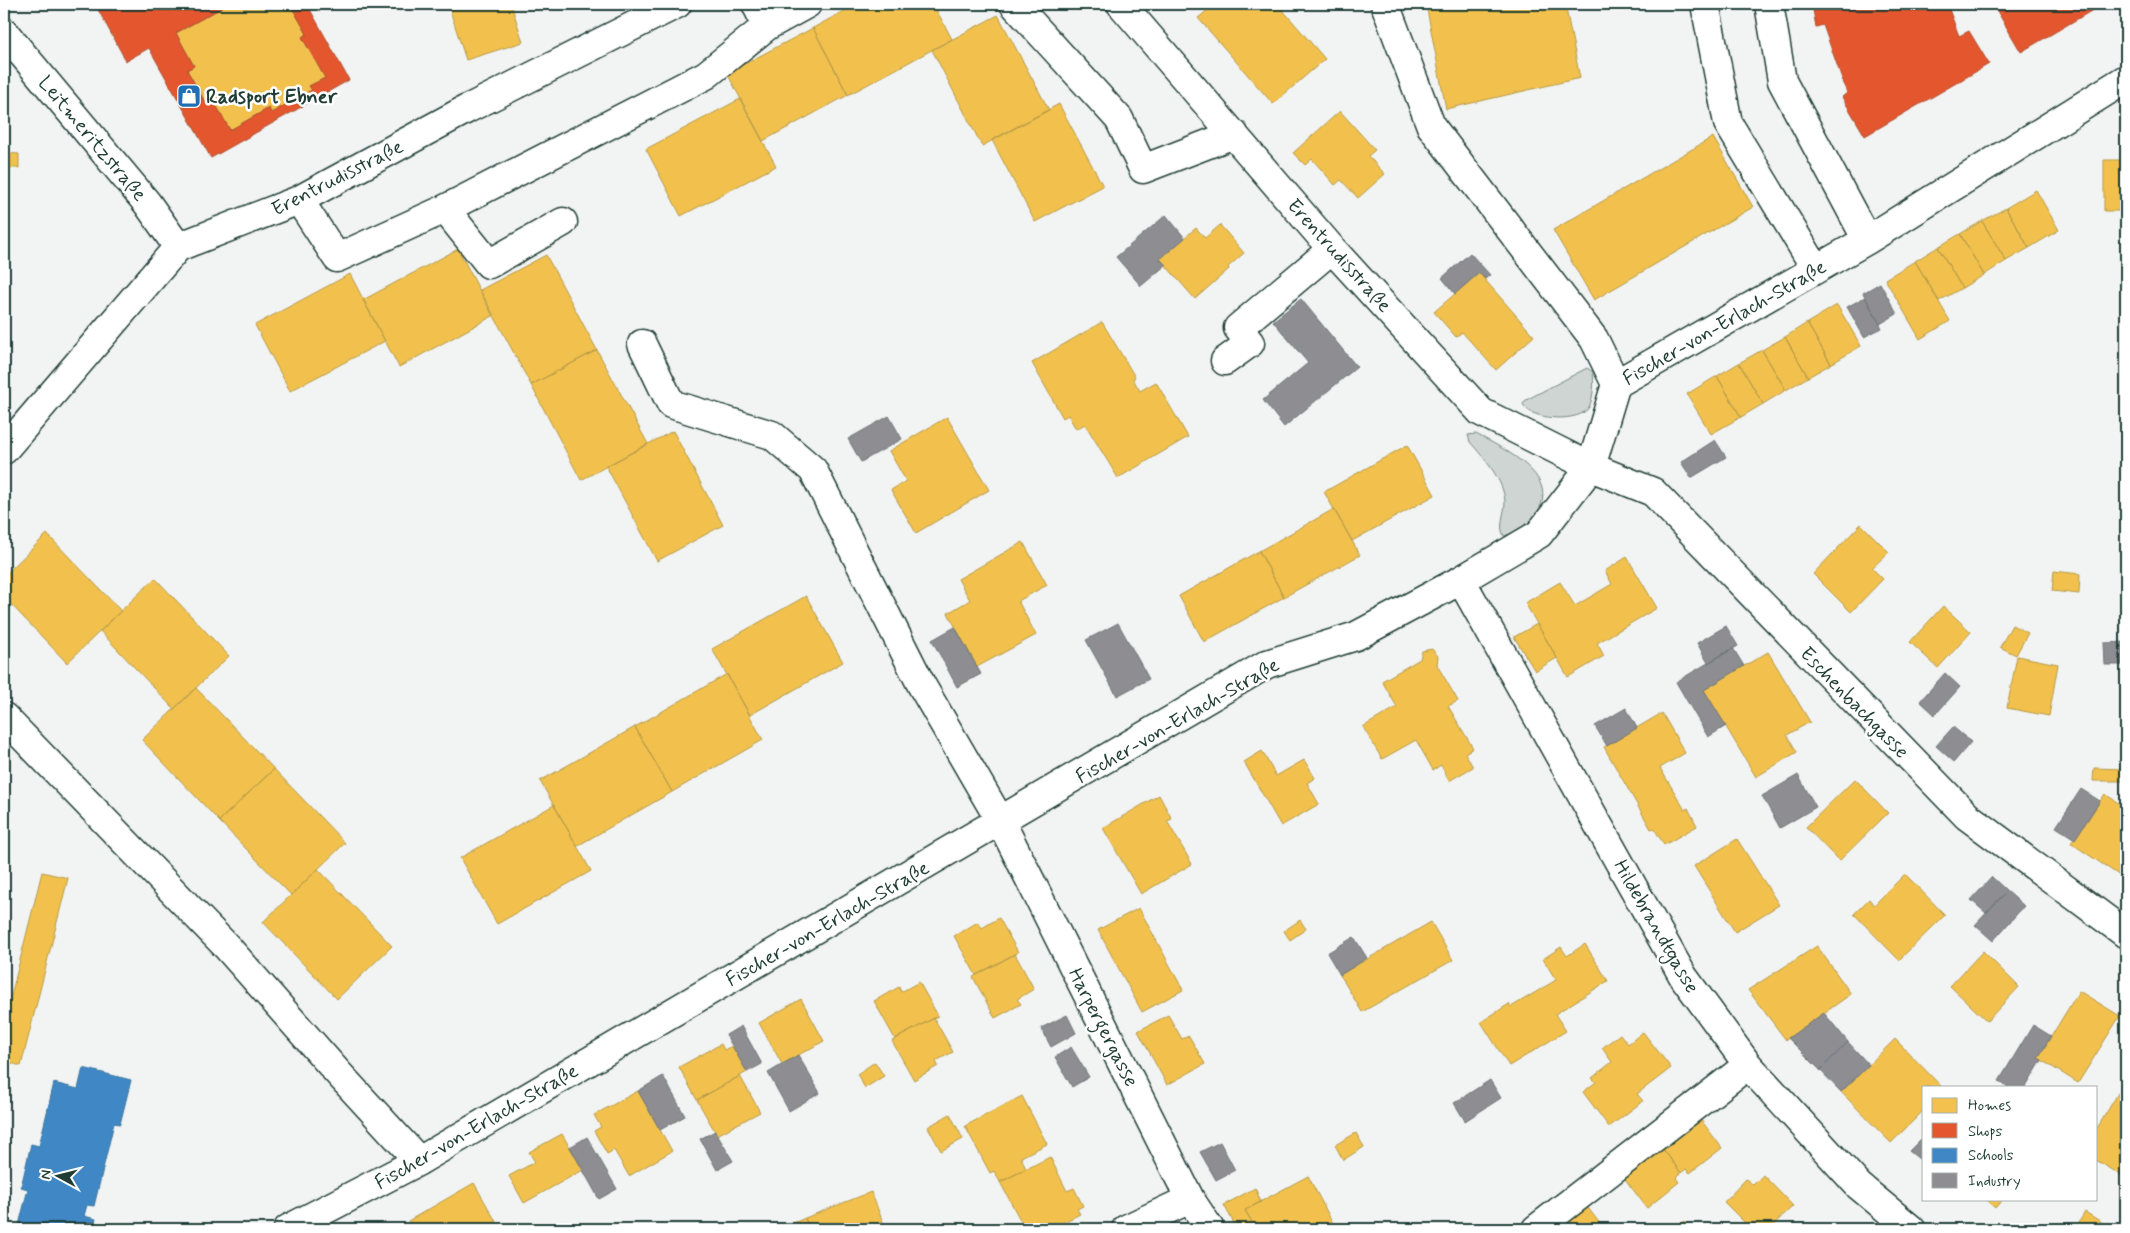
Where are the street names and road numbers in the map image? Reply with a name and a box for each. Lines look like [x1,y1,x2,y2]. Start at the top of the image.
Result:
street label: Leitmeritzstraße [31,71,152,208]
street label: Erentrudisstraße [267,133,408,223]
street label: Erentrudisstraße [1281,193,1397,319]
street label: Fischer-von-Erlach-Straße [1618,254,1832,393]
street label: Eschenbachgasse [1793,641,1914,765]
street label: Fischer-von-Erlach-Straße [1071,652,1285,791]
street label: Fischer-von-Erlach-Straße [721,855,935,994]
street label: Hildebrandtgasse [1606,855,1705,999]
street label: Harpergergasse [1059,964,1144,1093]
street label: Fischer-von-Erlach-Straße [370,1058,584,1197]

